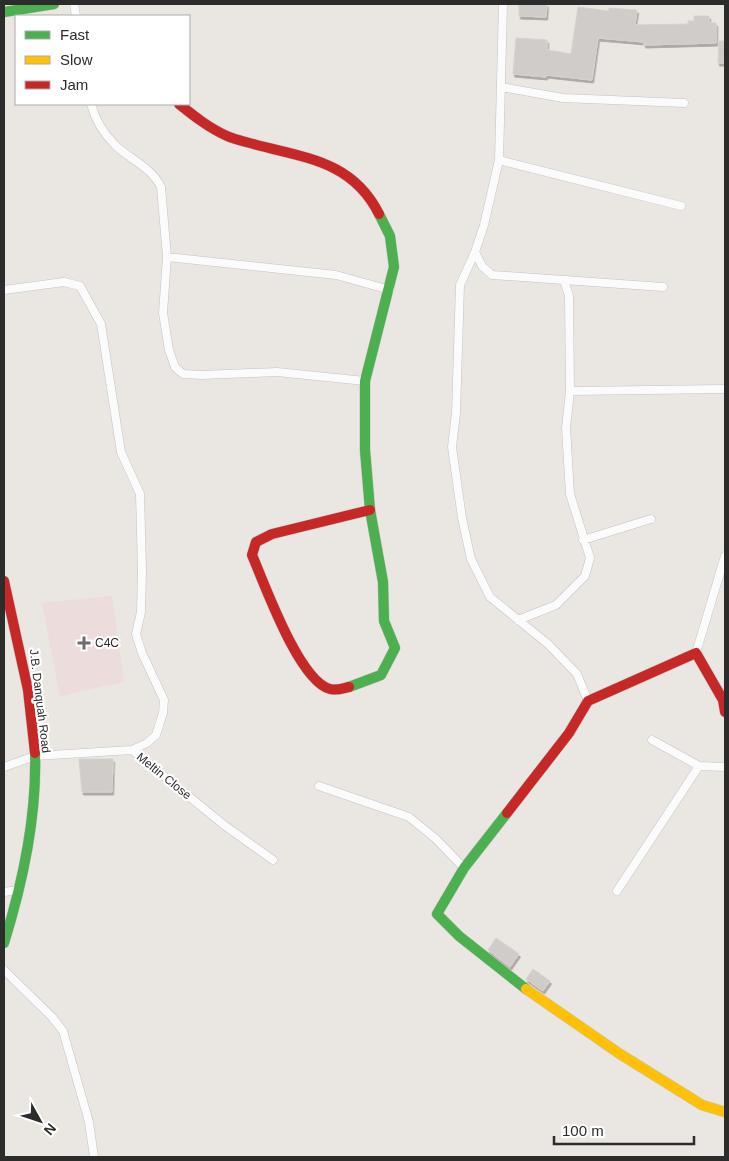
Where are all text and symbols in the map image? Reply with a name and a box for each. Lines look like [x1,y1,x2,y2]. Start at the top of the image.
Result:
legend [15,15,190,105]
text: Fast [60,26,90,43]
text: Slow [60,51,93,68]
text: Jam [60,76,88,93]
marker: C4C [77,636,91,650]
place label: C4C [95,636,119,650]
street label: J.B. Danquah Road [27,648,53,754]
street label: Meltin Close [134,750,194,802]
north arrow [15,1096,65,1146]
scale bar [554,1114,694,1146]
text: N [41,1120,59,1138]
text: 100 m [562,1122,604,1139]

